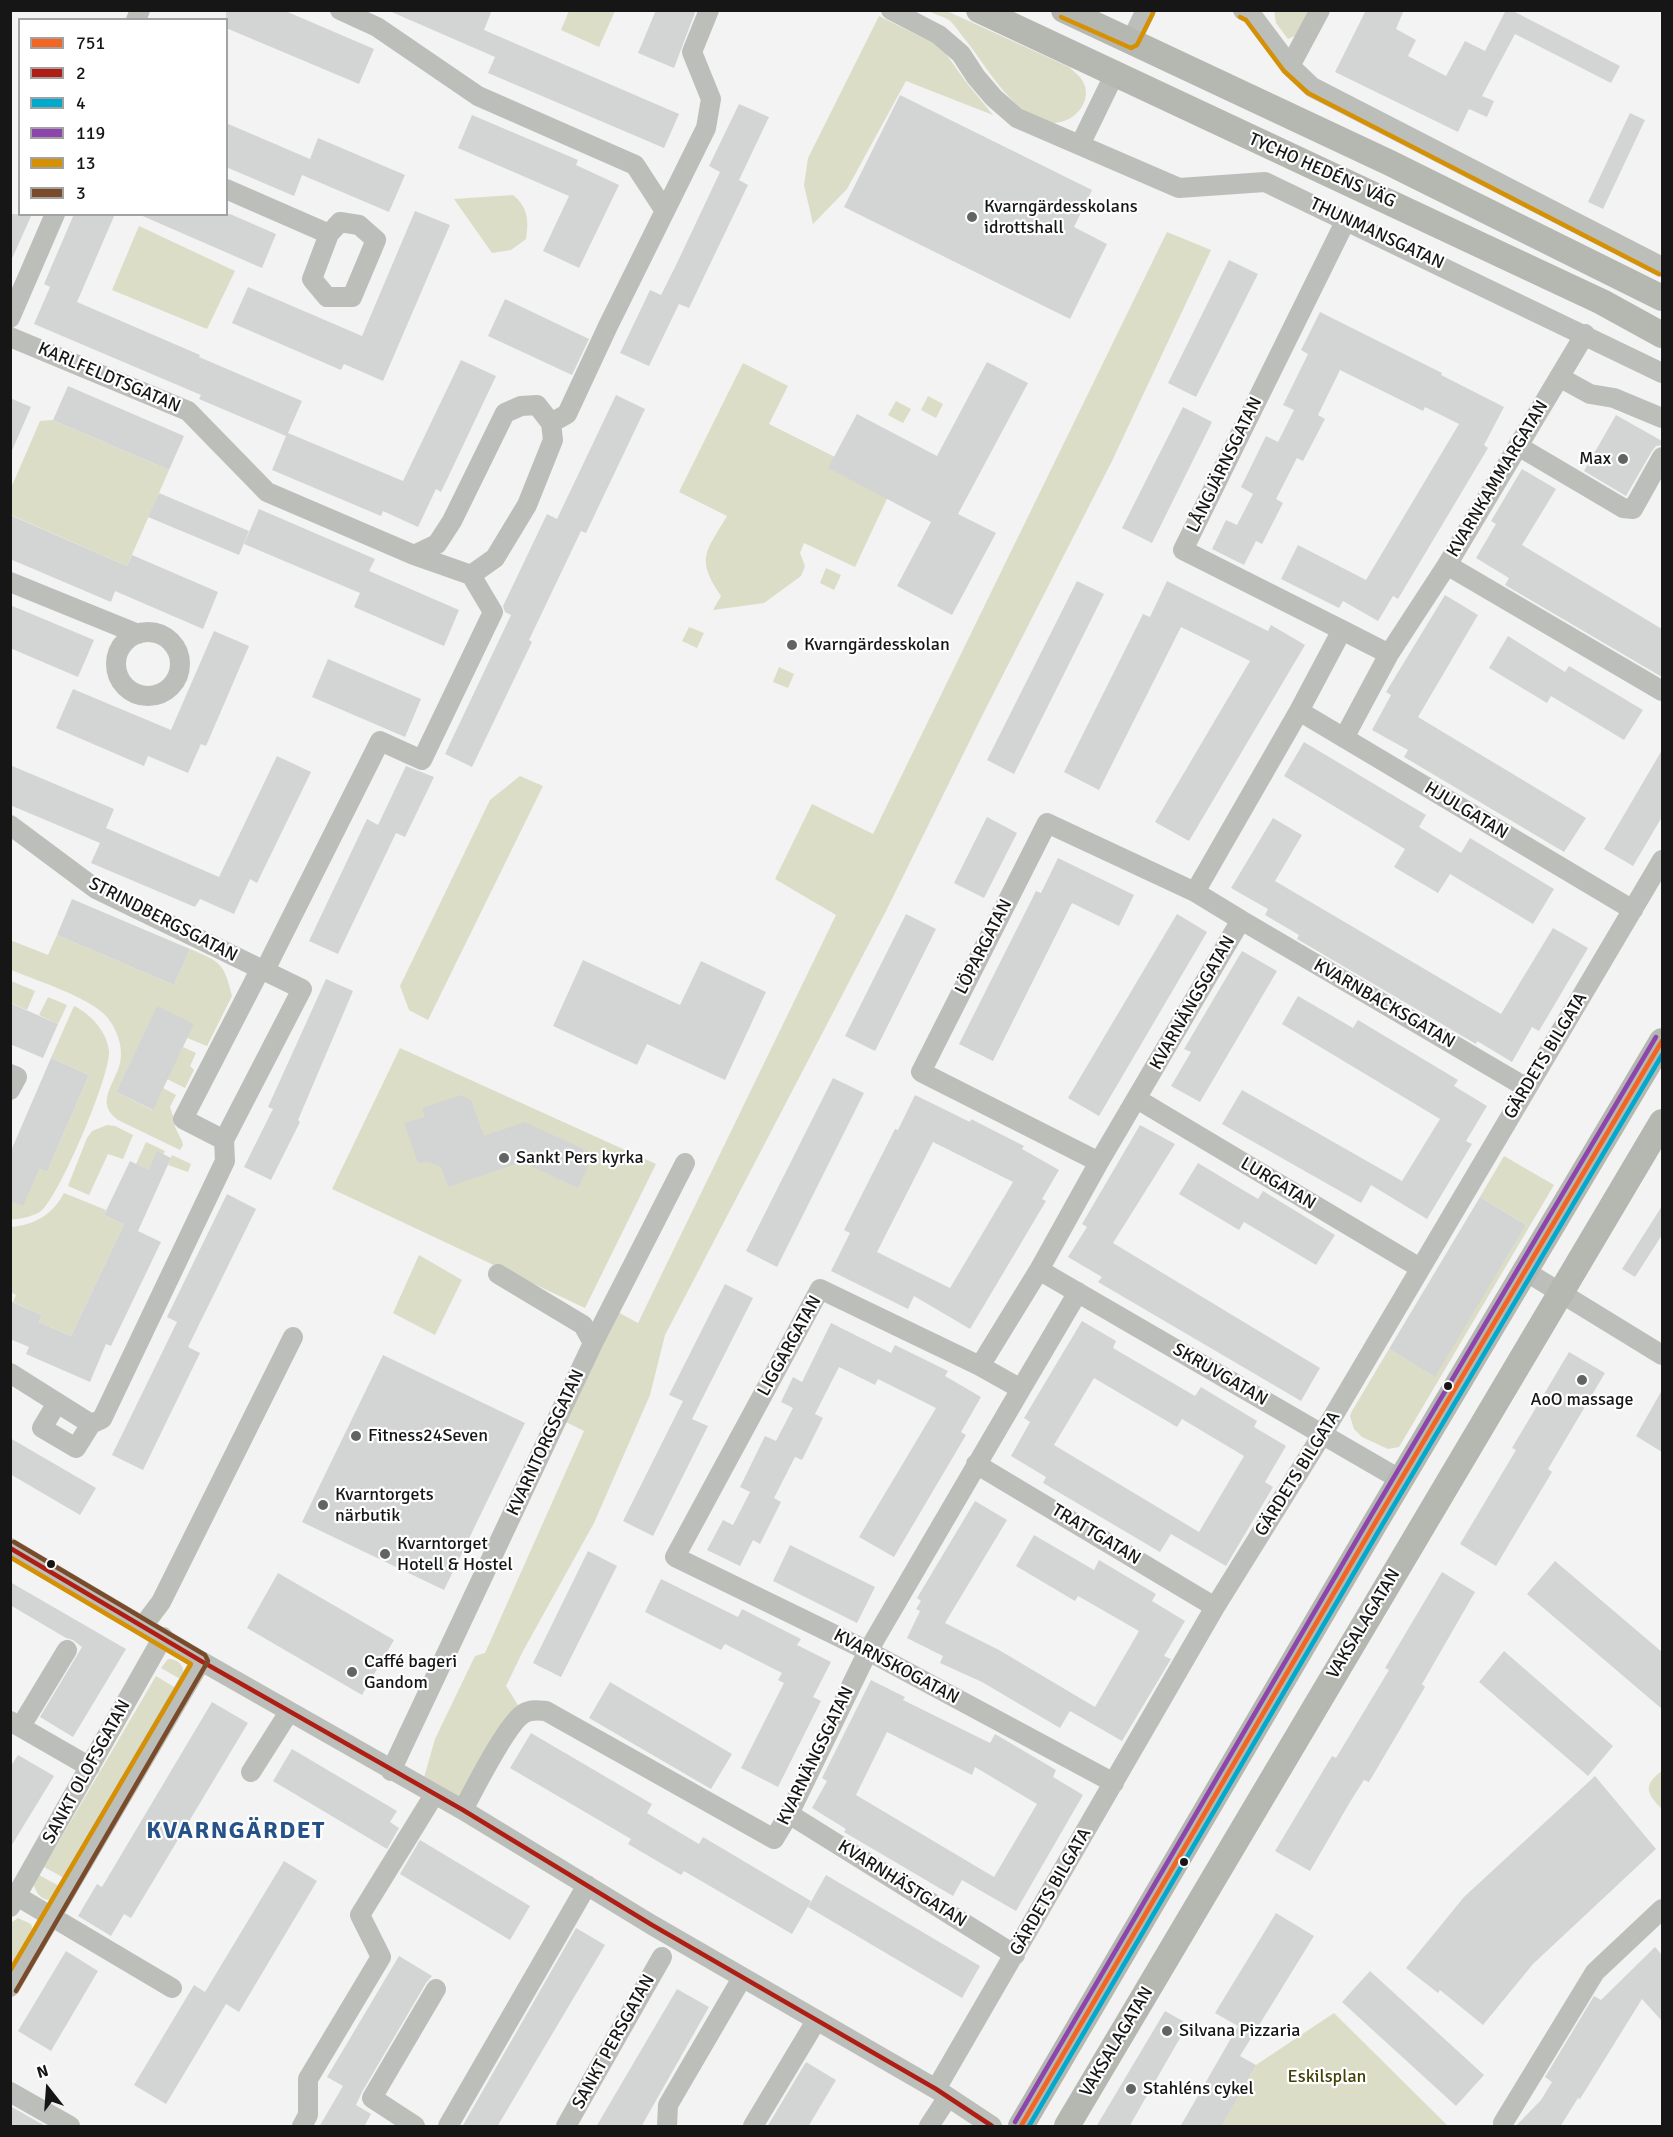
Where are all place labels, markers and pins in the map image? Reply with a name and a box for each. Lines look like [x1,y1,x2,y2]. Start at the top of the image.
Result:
place label: Kvarngärdesskolans idrottshall [984,196,1138,238]
marker: Kvarngärdesskolans idrottshall [965,210,979,224]
place label: Max [1579,448,1611,470]
marker: Max [1616,452,1630,466]
place label: Kvarngärdesskolan [804,634,950,656]
marker: Kvarngärdesskolan [785,638,799,652]
place label: Sankt Pers kyrka [516,1147,644,1169]
marker: Sankt Pers kyrka [497,1151,511,1165]
marker: AoO massage [1575,1373,1589,1387]
unlabelled marker [1442,1380,1454,1392]
place label: AoO massage [1531,1389,1633,1411]
place label: Fitness24Seven [368,1425,488,1447]
marker: Fitness24Seven [349,1429,363,1443]
place label: Kvarntorgets närbutik [335,1484,434,1526]
marker: Kvarntorgets närbutik [316,1498,330,1512]
place label: Kvarntorget Hotell & Hostel [397,1533,513,1576]
marker: Kvarntorget Hotell & Hostel [378,1547,392,1561]
unlabelled marker [45,1558,57,1570]
place label: Caffé bageri Gandom [364,1651,457,1694]
marker: Caffé bageri Gandom [345,1665,359,1679]
unlabelled marker [1178,1856,1190,1868]
place label: Silvana Pizzaria [1179,2020,1300,2042]
marker: Silvana Pizzaria [1160,2024,1174,2038]
place label: Stahléns cykel [1143,2078,1254,2100]
marker: Stahléns cykel [1124,2082,1138,2096]

